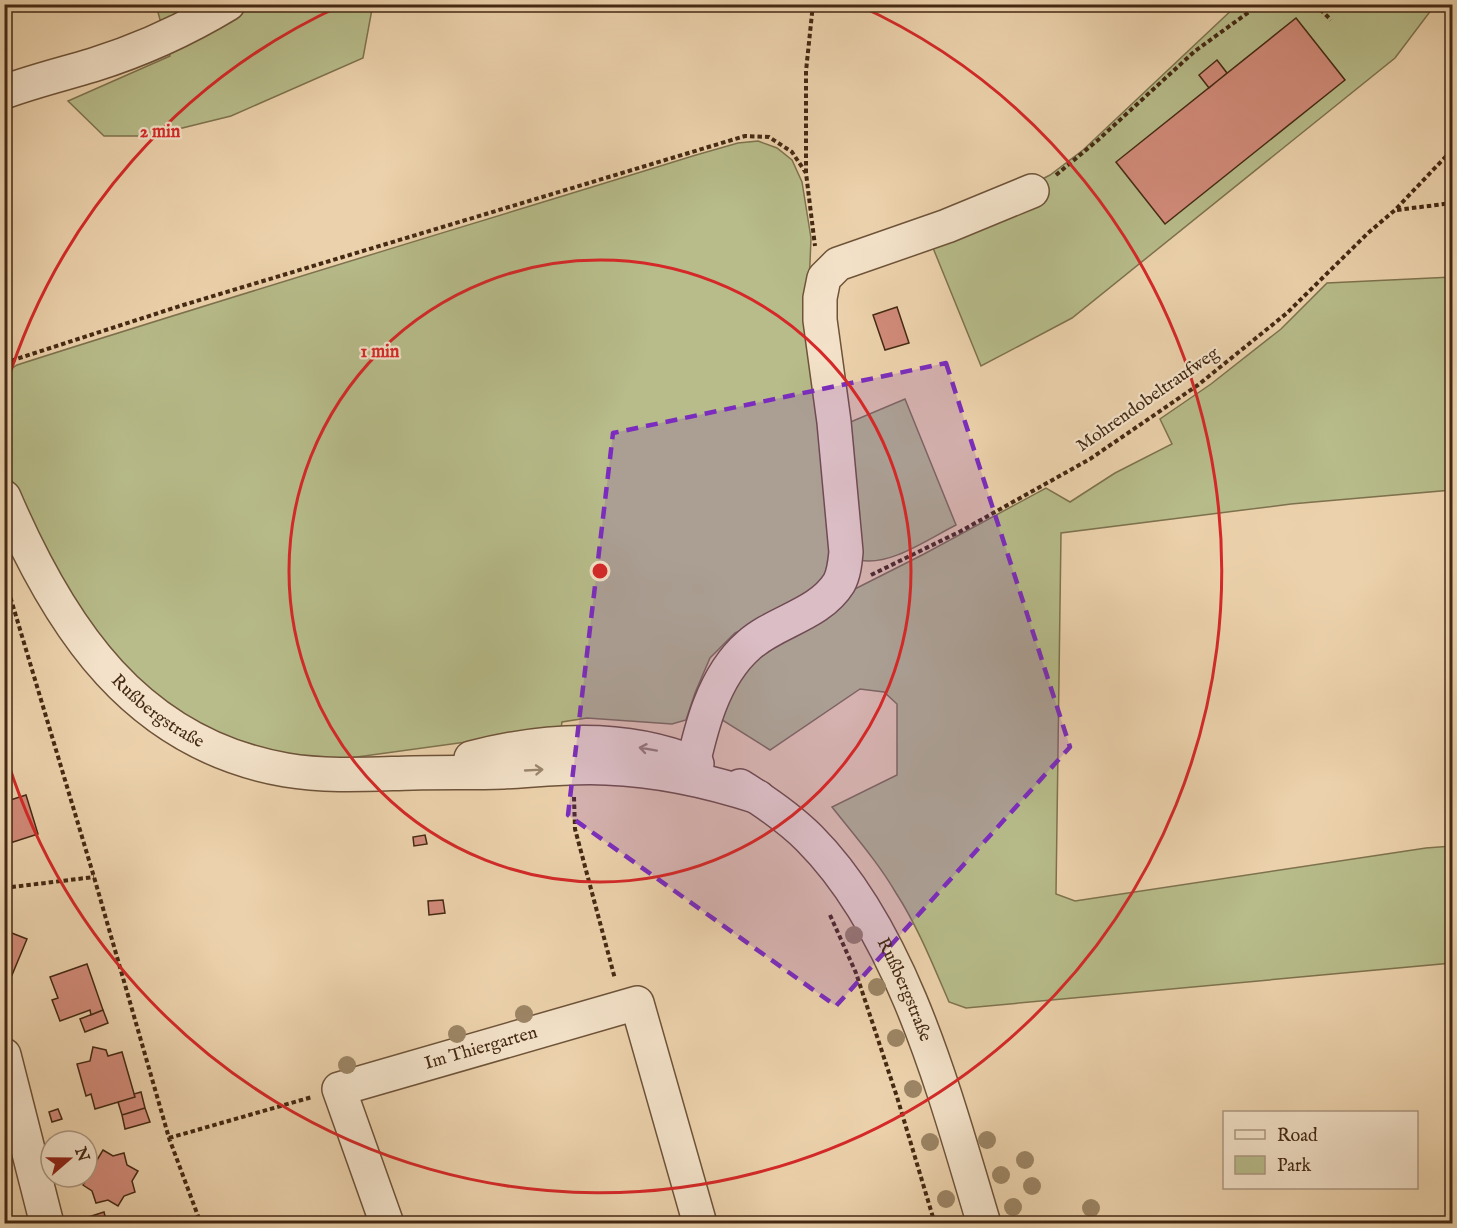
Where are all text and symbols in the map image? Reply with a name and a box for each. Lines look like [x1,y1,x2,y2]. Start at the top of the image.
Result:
text: 2 min [140,121,181,144]
text: 1 min [361,341,400,364]
street label: Mohrendobeltraufweg [1072,342,1224,458]
centre of rings [590,561,610,581]
street label: Rußbergstraße [106,669,208,754]
one-way arrow [638,743,658,754]
one-way arrow [524,764,544,775]
street label: Rußbergstraße [871,934,937,1045]
street label: Im Thiergarten [422,1021,540,1075]
legend [1223,1111,1418,1189]
text: Road [1277,1125,1318,1148]
north arrow [39,1129,99,1189]
text: N [69,1144,93,1165]
text: Park [1277,1155,1312,1178]

